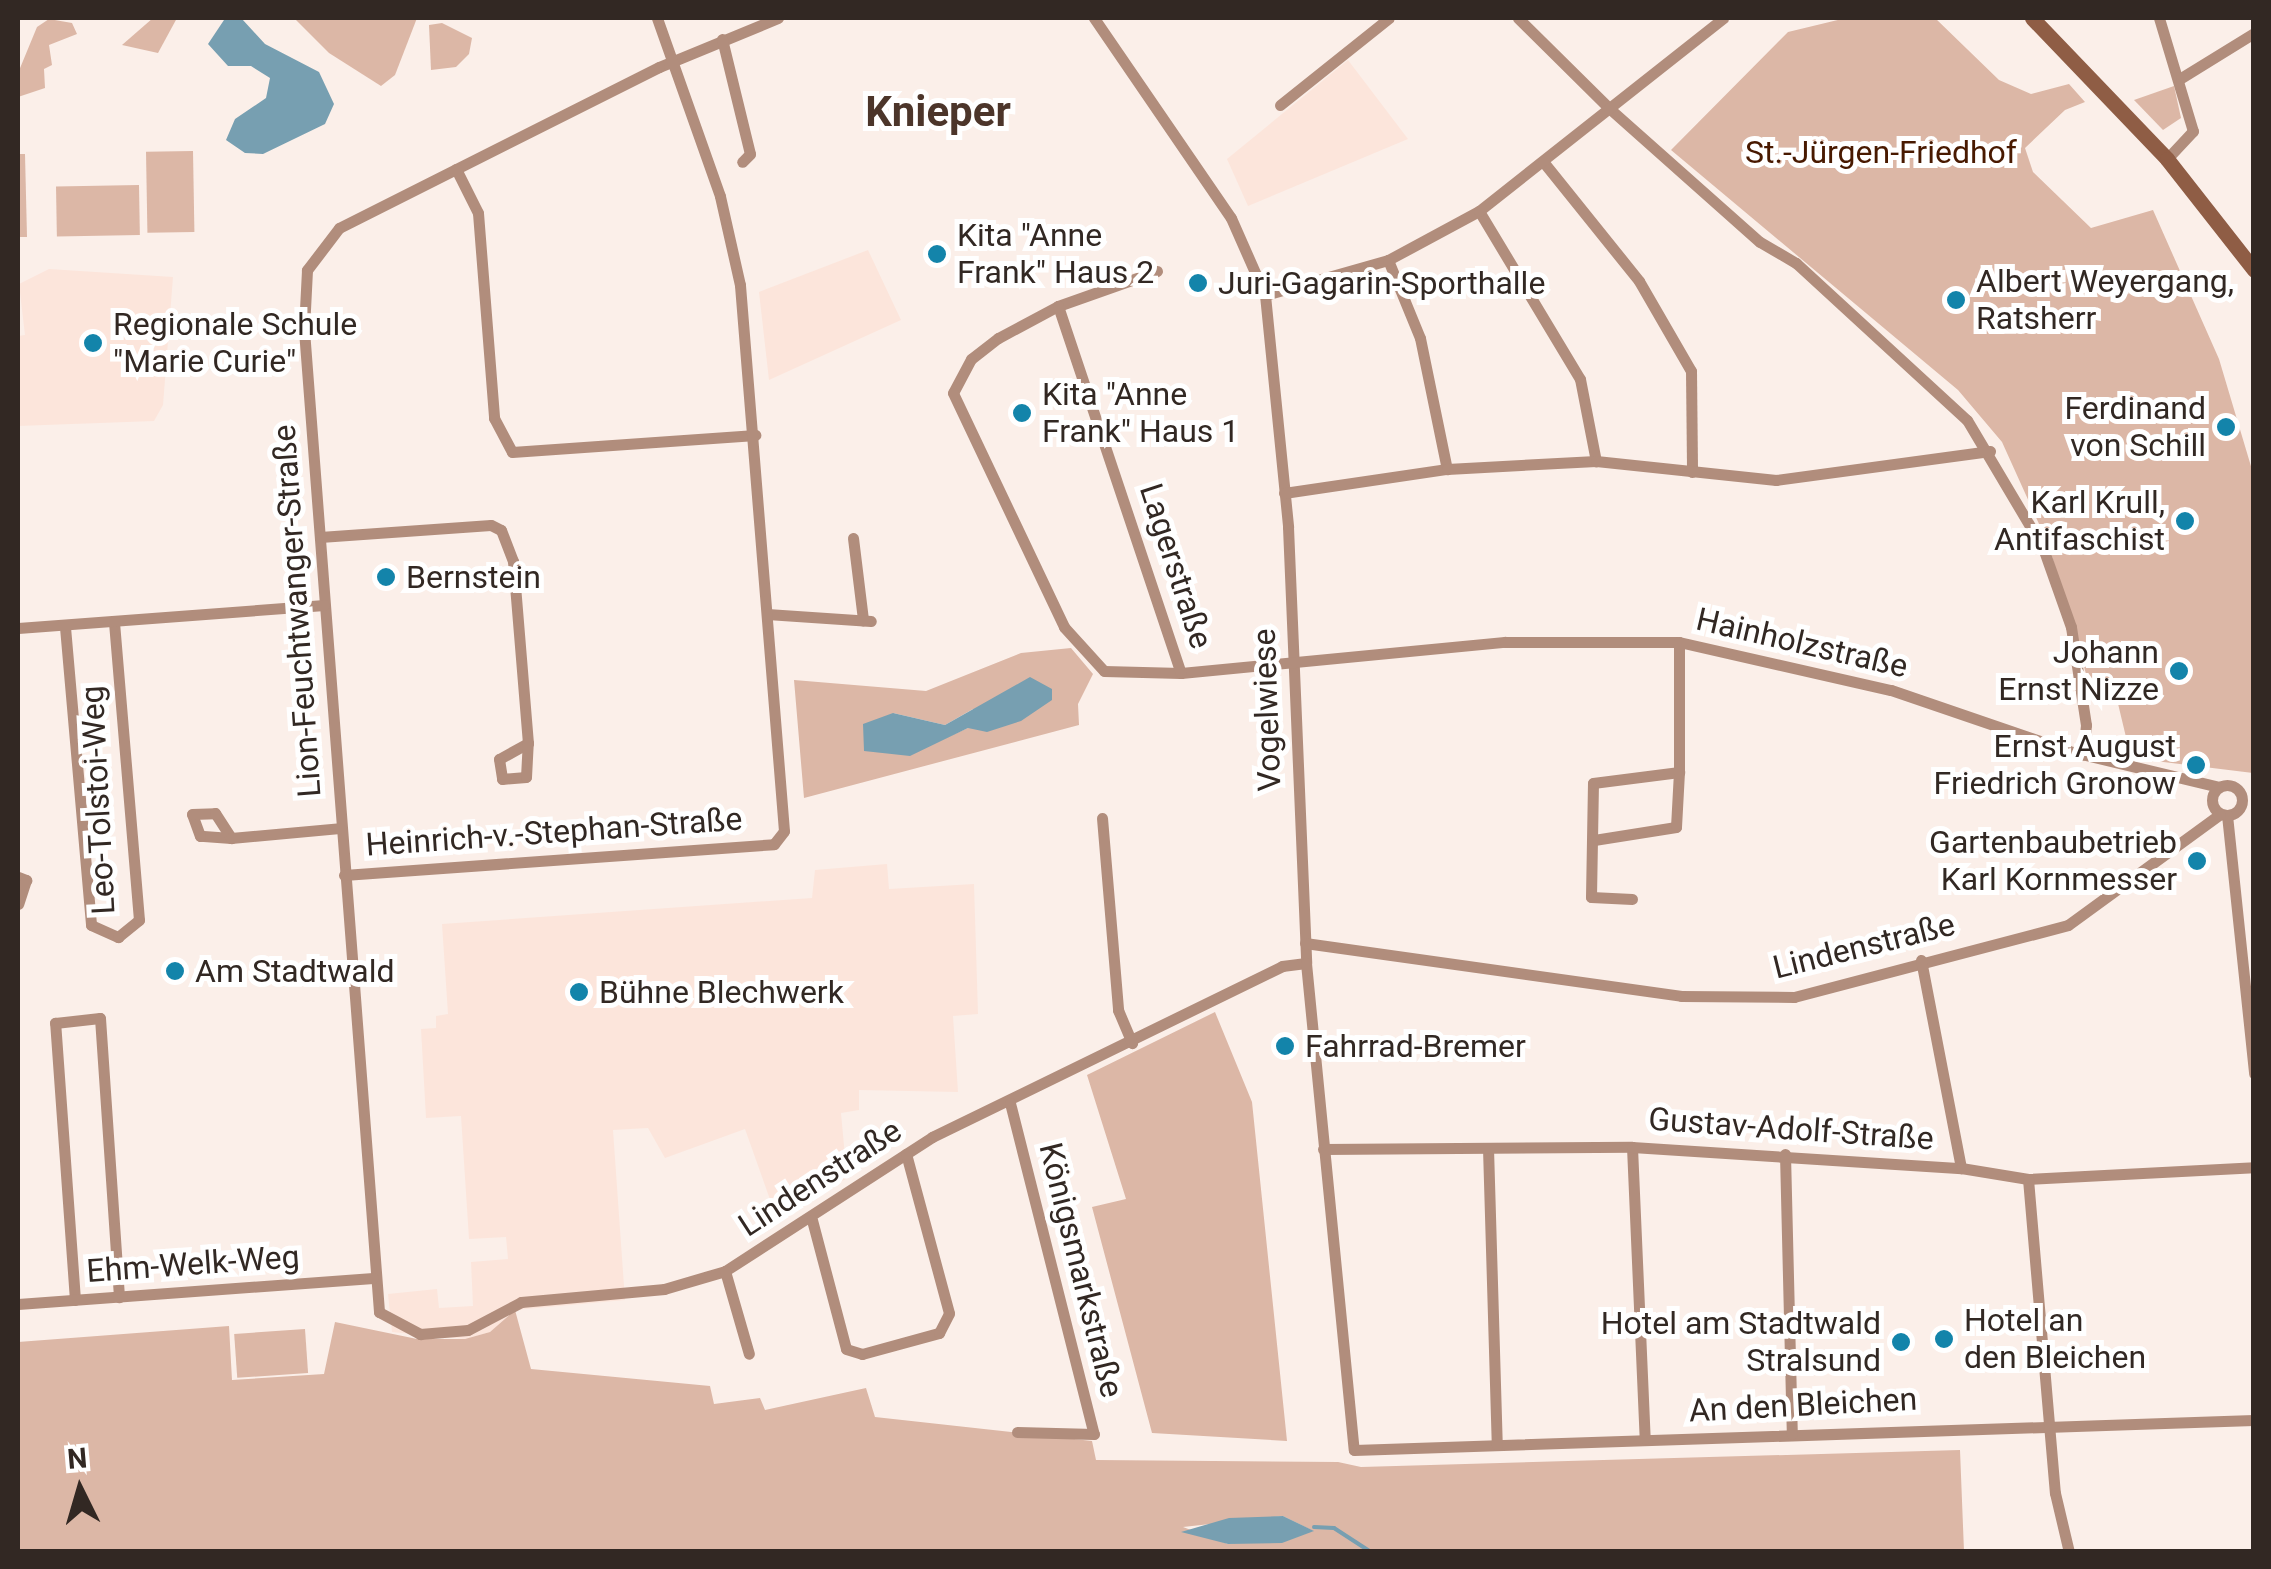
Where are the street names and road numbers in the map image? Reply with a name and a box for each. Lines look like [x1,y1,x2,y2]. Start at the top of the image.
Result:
street label: Lion-Feuchtwanger-Straße [265,423,329,799]
street label: Lagerstraße [1131,479,1221,653]
street label: Hainholzstraße [1693,600,1911,686]
street label: Vogelwiese [1245,628,1289,792]
street label: Leo-Tolstoi-Weg [73,685,123,915]
street label: Heinrich-v.-Stephan-Straße [364,800,744,864]
street label: Lindenstraße [1769,905,1959,987]
street label: Gustav-Adolf-Straße [1647,1100,1935,1158]
street label: Lindenstraße [732,1111,908,1245]
street label: Königsmarkstraße [1031,1139,1131,1401]
street label: Ehm-Welk-Weg [85,1237,301,1291]
street label: An den Bleichen [1688,1380,1918,1430]

